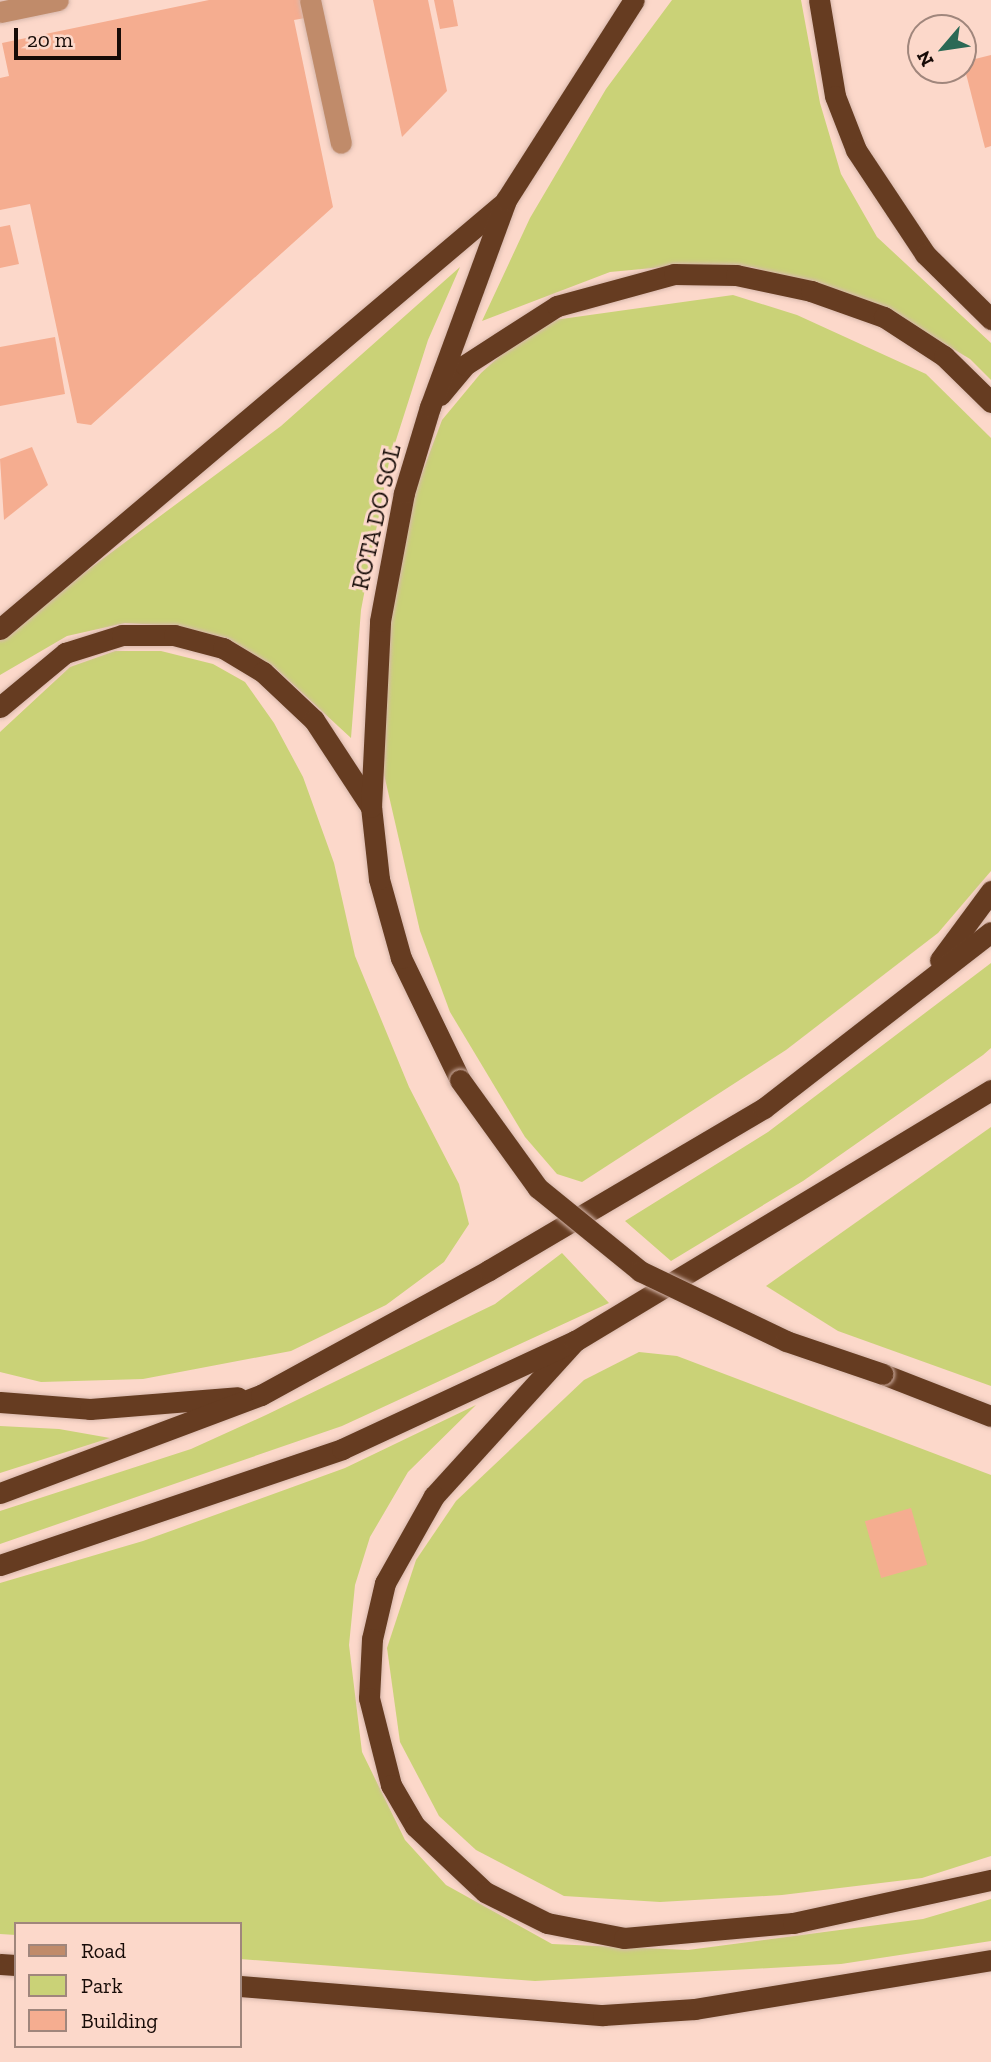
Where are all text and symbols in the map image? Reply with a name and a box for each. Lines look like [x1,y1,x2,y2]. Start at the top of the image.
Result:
scale bar [18,14,124,58]
north arrow [907,14,977,84]
text: 20 m [27,27,73,52]
text: N [911,47,939,70]
street label: ROTA DO SOL [345,441,407,593]
legend [14,1922,242,2048]
text: Road [81,1938,126,1963]
text: Park [81,1973,123,1998]
text: Building [81,2008,158,2033]

